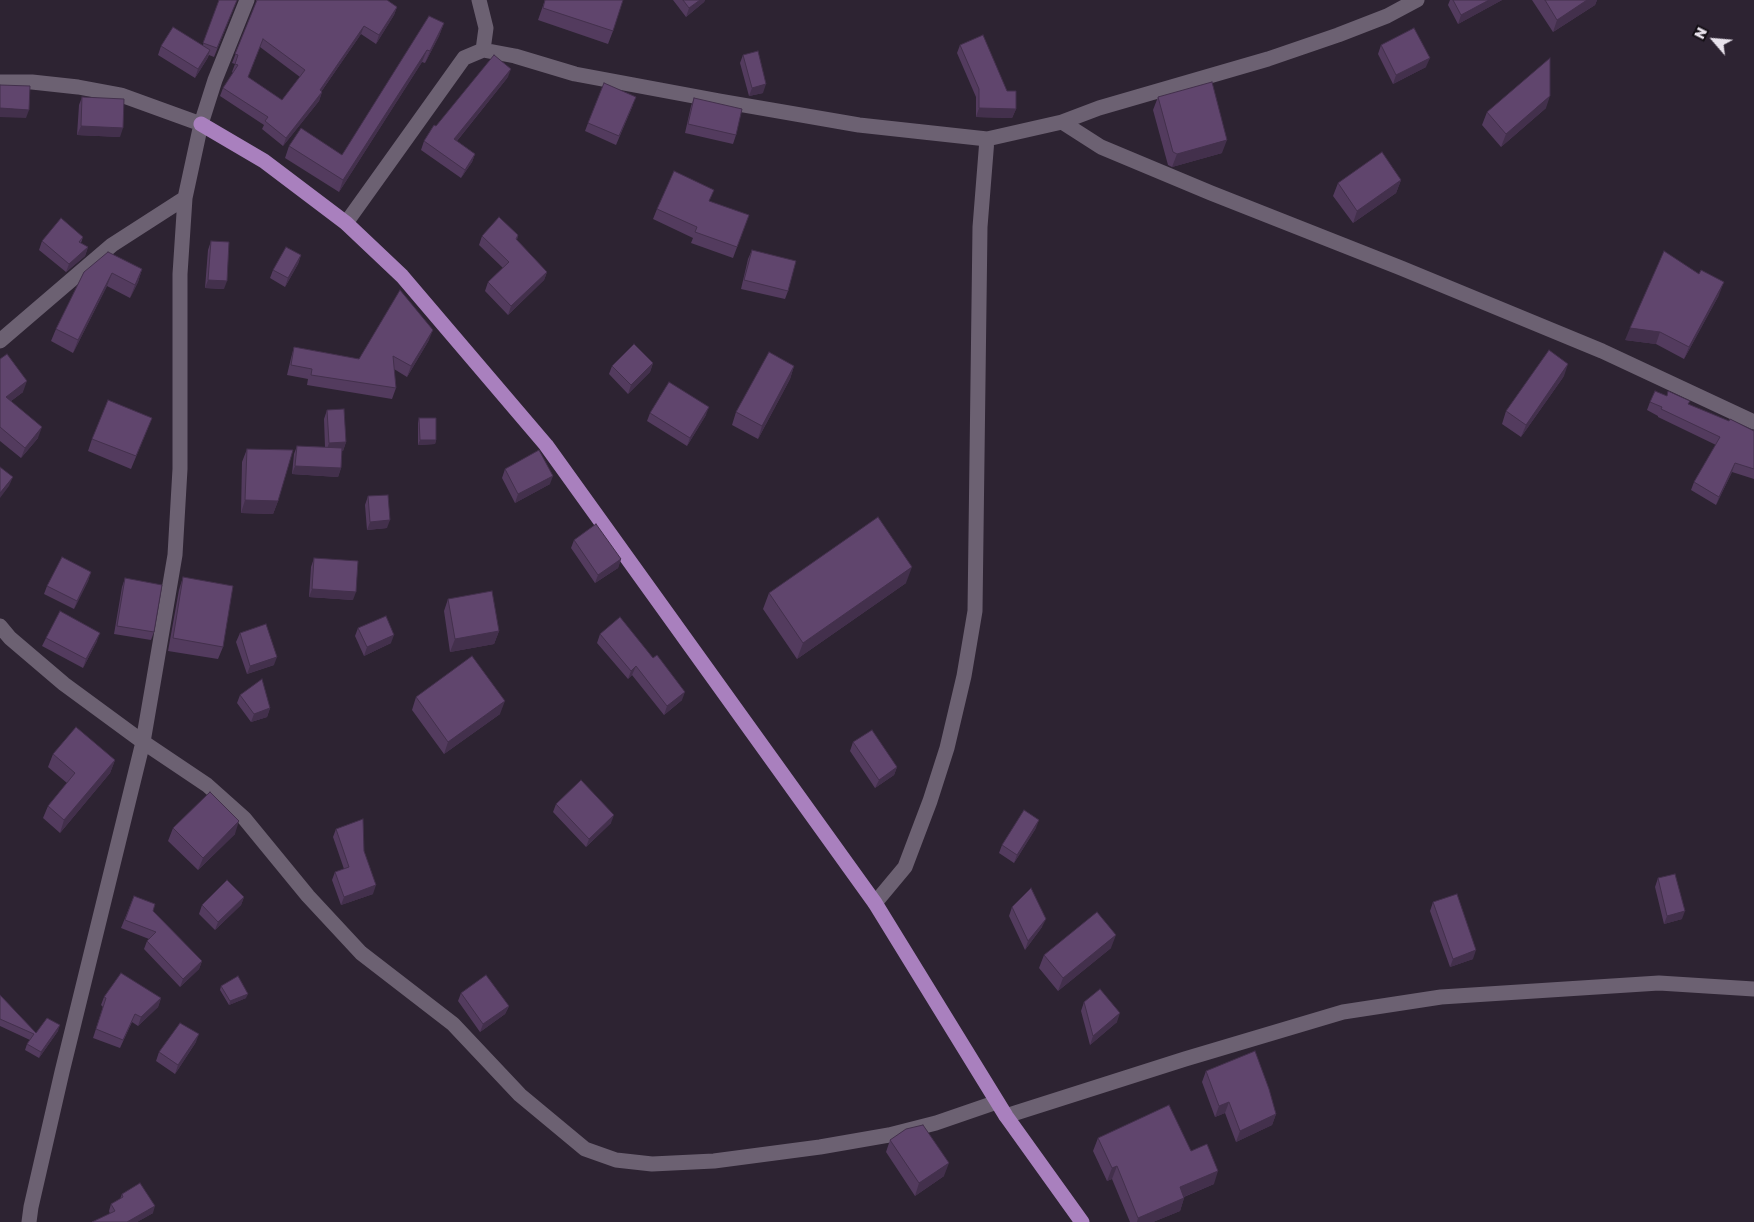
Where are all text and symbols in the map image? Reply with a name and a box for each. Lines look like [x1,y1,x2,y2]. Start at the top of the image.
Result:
north arrow [1689,15,1739,65]
text: N [1690,24,1710,42]

